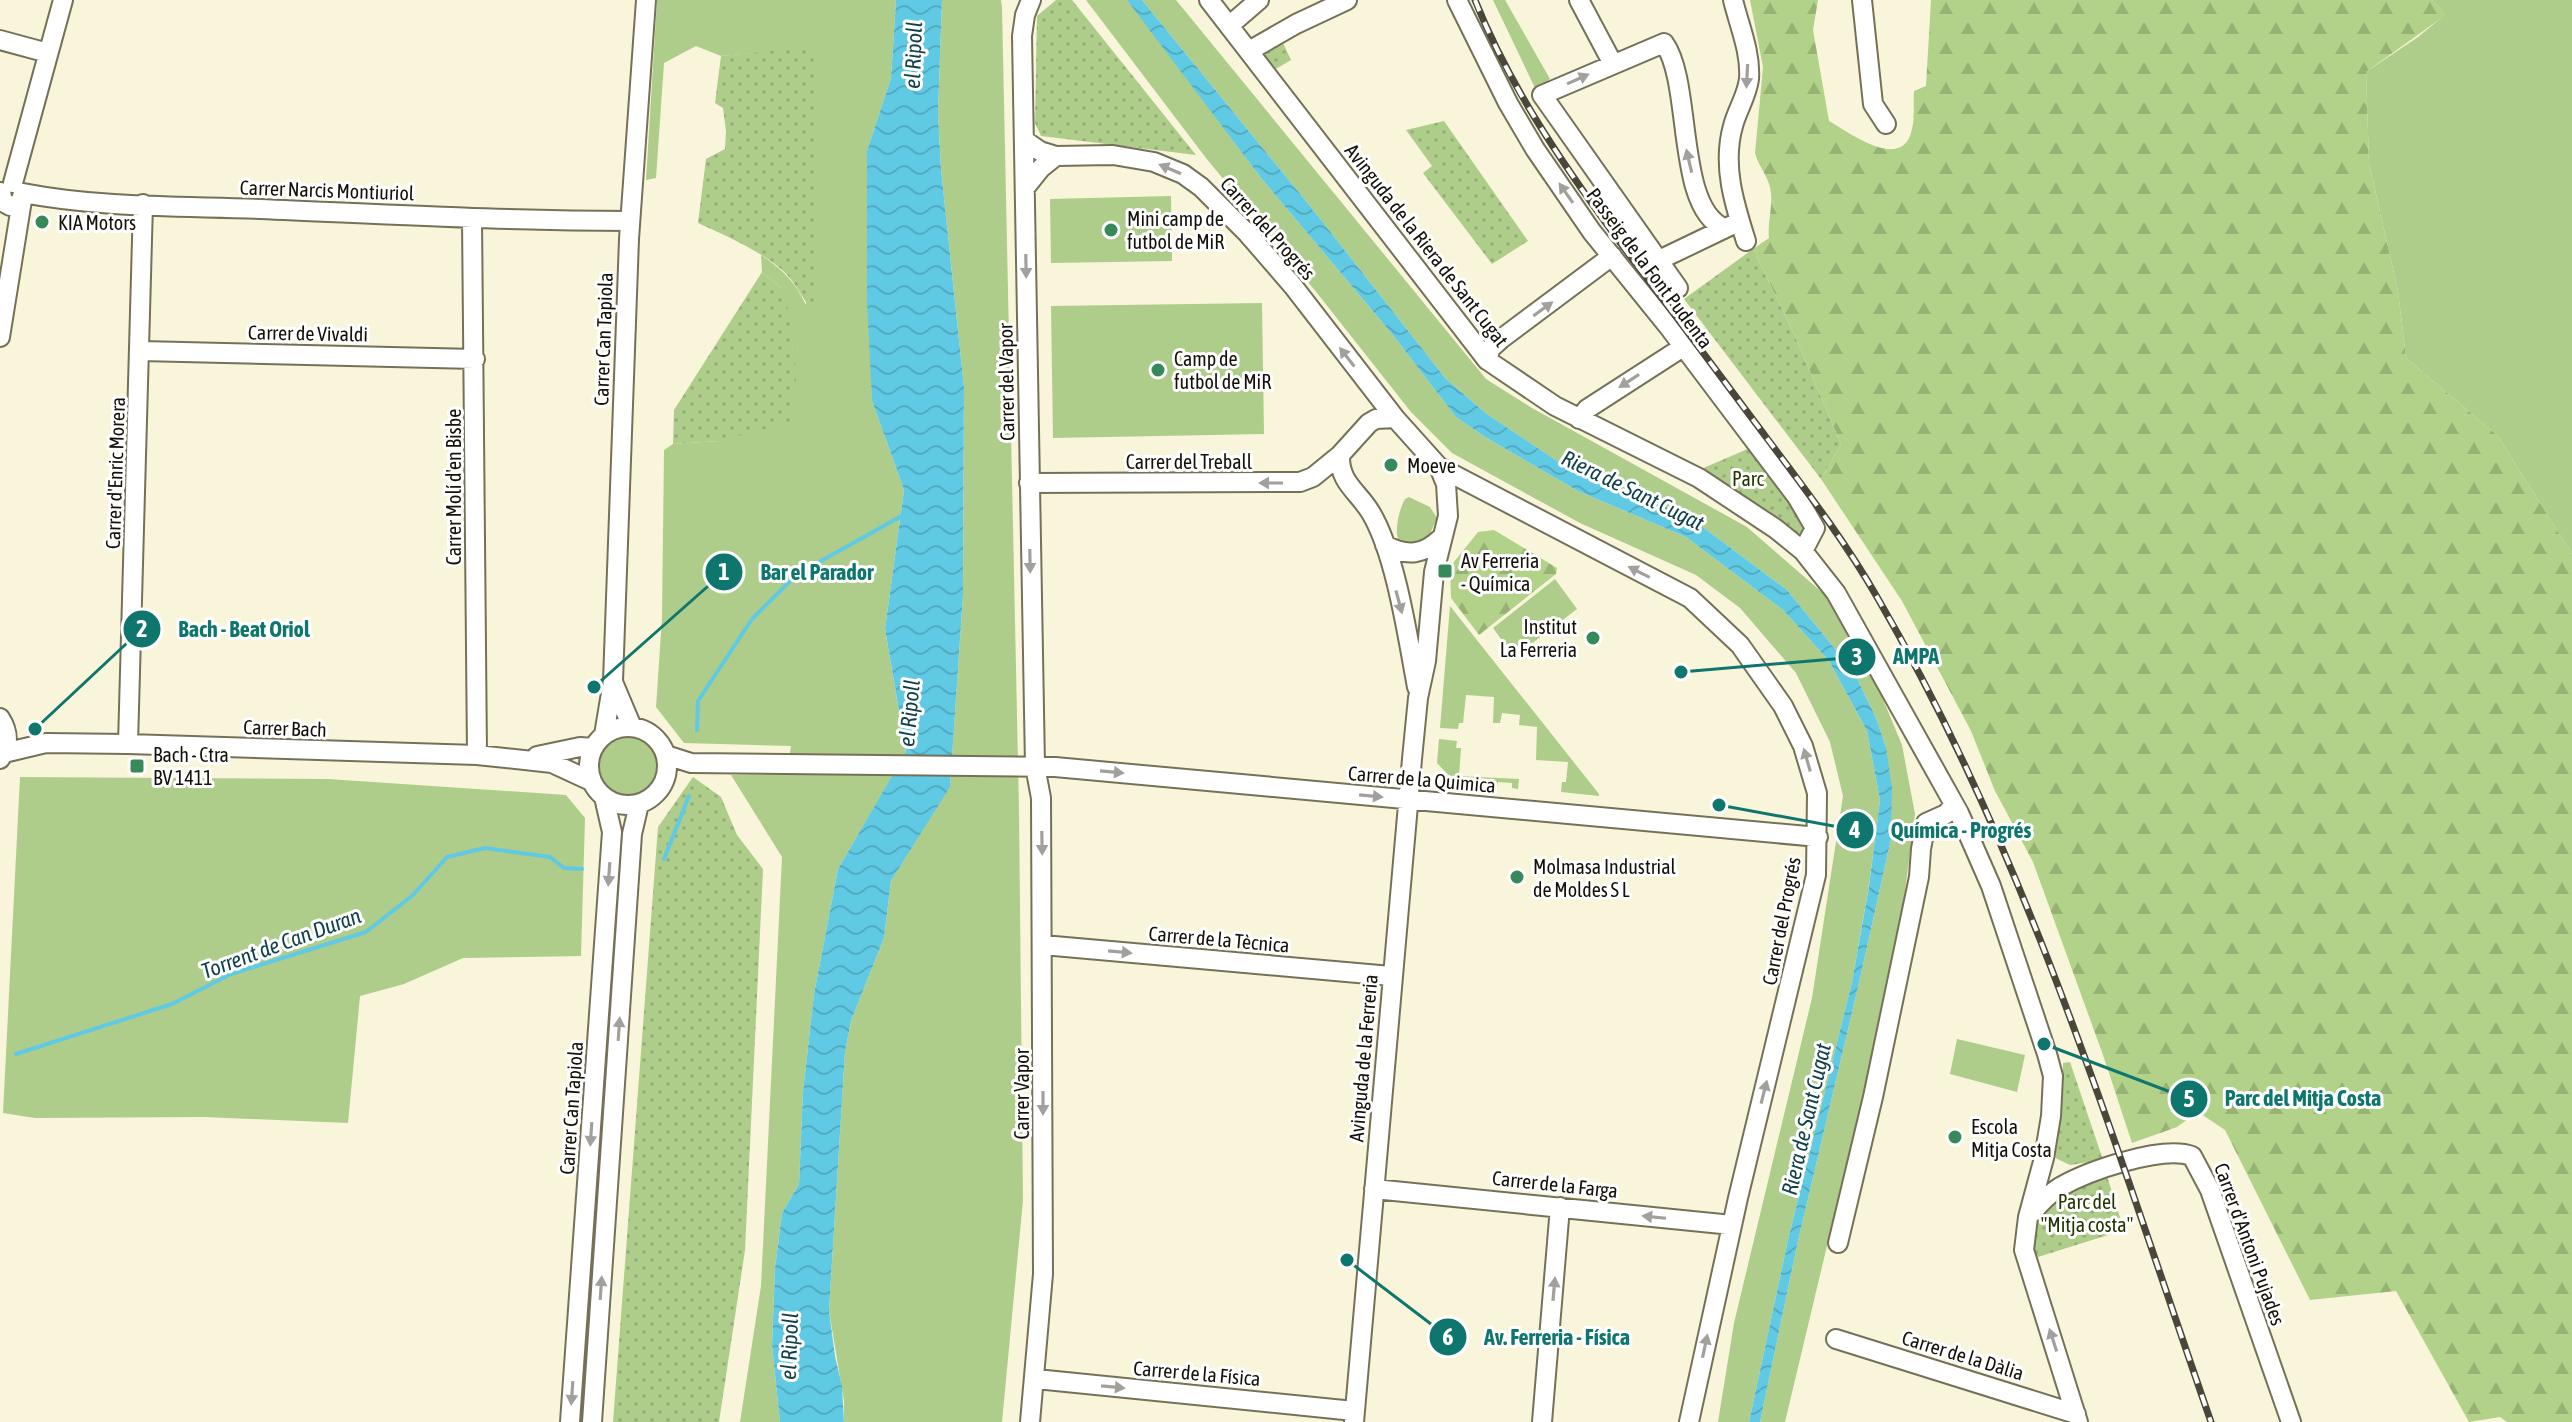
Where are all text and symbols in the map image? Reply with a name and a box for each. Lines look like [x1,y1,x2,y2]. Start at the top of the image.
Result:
water label: el Ripoll [899,21,927,89]
one-way arrow [1741,64,1754,89]
one-way arrow [1566,73,1589,86]
street label: Avinguda de la Riera de Sant Cugat [1341,139,1514,351]
one-way arrow [1682,149,1695,174]
one-way arrow [1159,162,1182,175]
street label: Carrer del Progrés [1216,172,1320,284]
street label: Carrer Narcis Montiuriol [239,175,415,205]
one-way arrow [1559,183,1574,204]
street label: Passeig de la Font Pudenta [1582,183,1718,353]
place label: Mini camp de futbol de MiR [1127,207,1224,253]
place label: KIA Motors [58,211,136,234]
marker: KIA Motors [33,213,51,231]
marker: Mini camp de futbol de MiR [1102,221,1120,239]
one-way arrow [1020,254,1032,279]
street label: Carrer Can Tapiola [589,272,617,406]
one-way arrow [1532,301,1554,317]
street label: Carrer de Vivaldi [248,320,368,346]
street label: Carrer del Vapor [993,322,1019,441]
place label: Camp de futbol de MiR [1174,347,1271,393]
one-way arrow [1339,347,1355,367]
marker: Camp de futbol de MiR [1149,361,1167,379]
one-way arrow [1619,374,1640,389]
street label: Carrer d'Enric Morera [101,397,129,549]
street label: Carrer Molí d'en Bisbe [442,409,465,565]
water label: Riera de Sant Cugat [1558,444,1709,536]
street label: Carrer del Treball [1126,450,1253,473]
place label: Moeve [1407,454,1456,477]
marker: Moeve [1382,456,1400,474]
park label: Parc [1732,467,1765,490]
one-way arrow [1258,477,1283,489]
callout: Bar el Parador [704,549,889,595]
one-way arrow [1024,549,1037,574]
place label: Av Ferreria - Química [1461,549,1539,595]
text: 1 [718,558,730,585]
text: Bar el Parador [760,559,874,585]
marker: Av Ferreria - Química [1436,562,1454,580]
one-way arrow [1628,565,1651,579]
one-way arrow [1394,589,1406,614]
callout: Bach - Beat Oriol [122,606,325,652]
text: 2 [136,615,148,642]
place label: Institut La Ferreria [1500,615,1577,661]
text: Bach - Beat Oriol [178,616,311,642]
marker: Institut La Ferreria [1584,629,1602,647]
callout: AMPA [1837,634,1955,680]
text: 3 [1851,643,1863,670]
text: AMPA [1892,643,1939,669]
water label: el Ripoll [893,678,925,748]
street label: Carrer Bach [243,715,327,741]
place label: Bach - Ctra BV 1411 [153,743,229,789]
one-way arrow [1801,748,1813,773]
marker: Bach - Ctra BV 1411 [128,757,146,775]
street label: Carrer de la Quimica [1347,761,1497,797]
one-way arrow [1100,766,1125,779]
one-way arrow [1359,789,1384,802]
callout: Química - Progrés [1835,807,2047,853]
text: 4 [1848,816,1861,843]
text: Química - Progrés [1891,817,2032,843]
one-way arrow [1035,831,1048,856]
place label: Molmasa Industrial de Moldes S L [1533,855,1676,901]
street label: Carrer del Progrés [1757,855,1805,987]
one-way arrow [602,862,615,887]
marker: Molmasa Industrial de Moldes S L [1508,868,1526,886]
water label: Torrent de Can Duran [198,902,365,984]
street label: Carrer de la Tècnica [1148,921,1290,957]
one-way arrow [1108,946,1133,959]
street label: Avinguda de la Ferreria [1344,973,1382,1143]
one-way arrow [613,1016,626,1041]
water label: Riera de Sant Cugat [1776,1040,1836,1197]
street label: Carrer Can Tapiola [555,1041,587,1175]
street label: Carrer Vapor [1010,1047,1033,1140]
callout: Parc del Mitja Costa [2169,1076,2397,1122]
one-way arrow [1758,1080,1771,1105]
text: 5 [2183,1085,2195,1112]
text: Parc del Mitja Costa [2225,1085,2381,1111]
one-way arrow [1037,1091,1049,1116]
place label: Escola Mitja Costa [1971,1115,2052,1161]
one-way arrow [584,1122,597,1147]
marker: Escola Mitja Costa [1946,1128,1964,1146]
street label: Carrer d'Antoni Pujades [2210,1160,2290,1328]
street label: Carrer de la Farga [1491,1166,1619,1202]
park label: Parc del "Mitja costa" [2041,1190,2133,1236]
one-way arrow [1641,1210,1666,1223]
one-way arrow [595,1275,608,1300]
one-way arrow [1548,1276,1561,1301]
water label: el Ripoll [775,1312,803,1380]
callout: Av. Ferreria - Física [1428,1314,1646,1360]
text: 6 [1442,1323,1454,1350]
text: Av. Ferreria - Física [1483,1324,1630,1350]
street label: Carrer de la Dàlia [1899,1326,2027,1384]
one-way arrow [2046,1327,2058,1351]
one-way arrow [1700,1333,1712,1358]
street label: Carrer de la Física [1132,1356,1262,1390]
one-way arrow [565,1381,578,1406]
one-way arrow [1101,1381,1126,1394]

